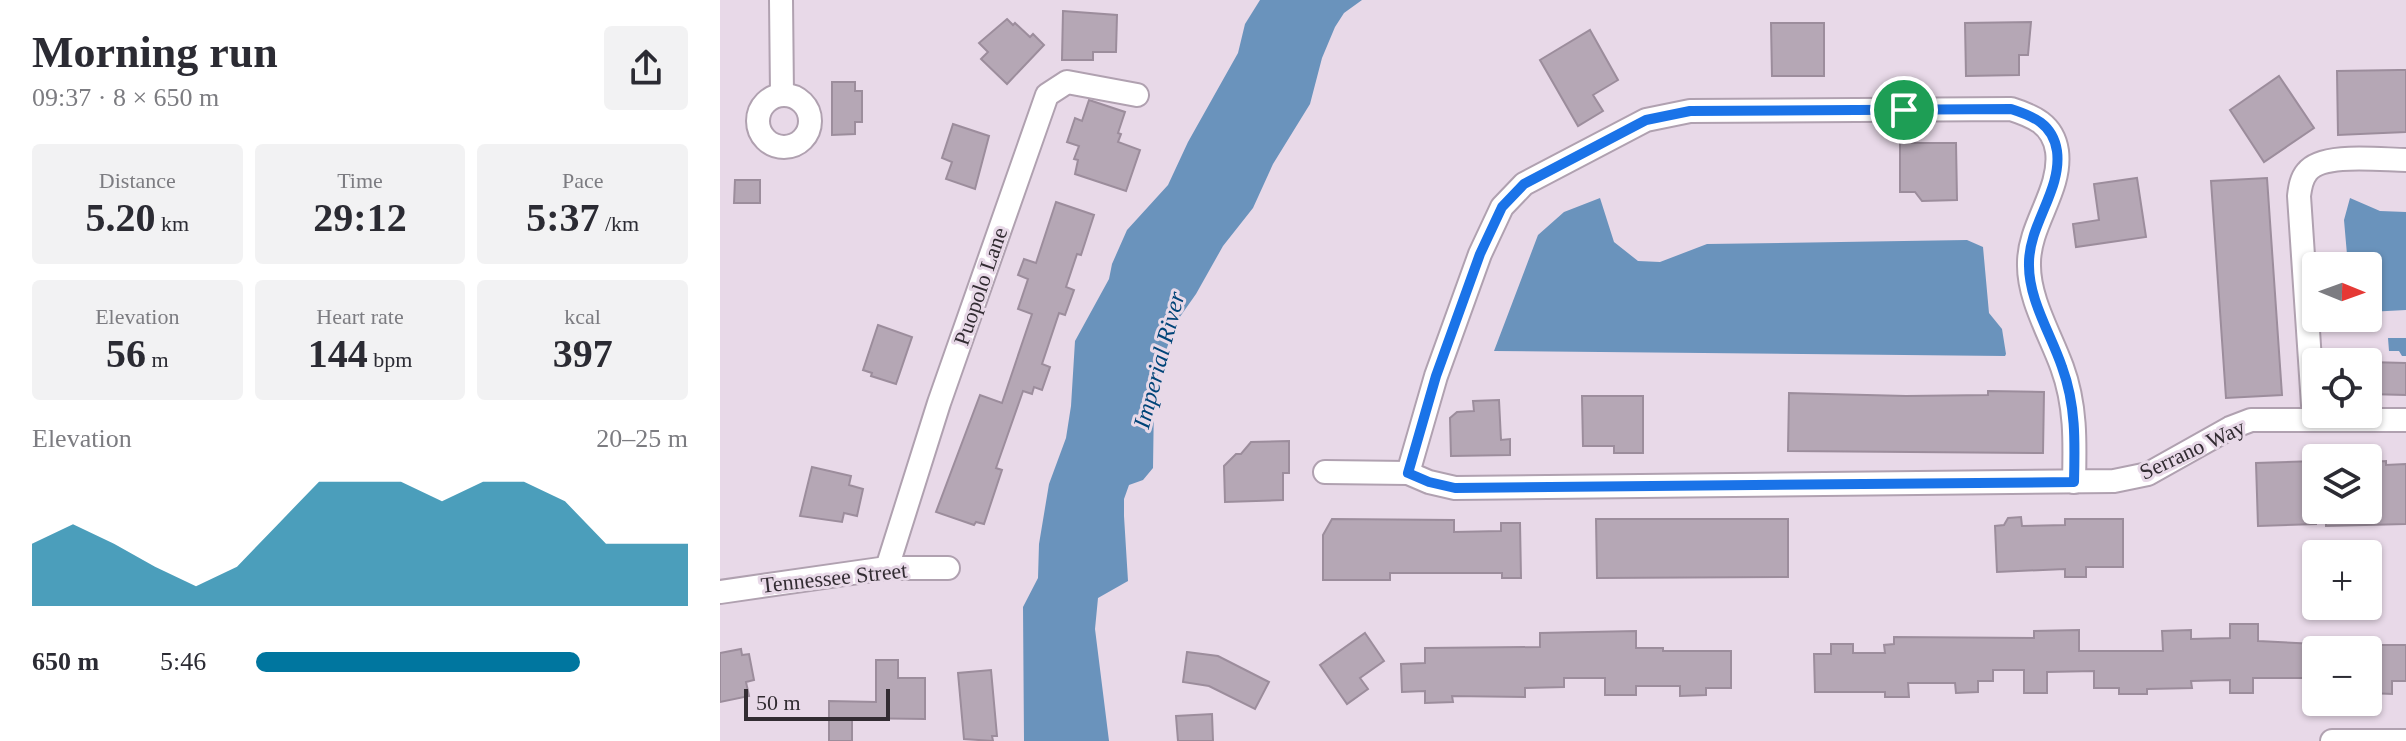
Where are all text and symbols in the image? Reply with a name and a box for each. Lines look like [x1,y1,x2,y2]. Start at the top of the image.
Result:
button: share [604,26,688,110]
text: Morning run [32,28,278,77]
pin [1870,76,1938,144]
text: 09:37 · 8 × 650 m [32,83,219,112]
icon: arrive [1882,88,1926,132]
text: Distance [99,168,176,193]
text: Time [337,168,383,193]
text: Pace [562,168,603,193]
text: 5.20 [86,195,156,240]
text: 29:12 [313,195,407,240]
text: 5:37 [526,195,599,240]
text: km [156,211,189,236]
text: /km [599,211,639,236]
street label: Puopolo Lane [949,224,1012,348]
north arrow [2302,252,2382,332]
map controls [2302,252,2382,716]
water label: Imperial River [1128,288,1190,432]
text: Elevation [95,304,179,329]
text: Heart rate [316,304,404,329]
text: kcal [564,304,601,329]
text: 56 [106,331,146,376]
text: 144 [308,331,368,376]
text: 397 [553,331,613,376]
text: m [146,347,169,372]
text: bpm [368,347,412,372]
button: locate [2302,348,2382,428]
street label: Serrano Way [2136,414,2249,485]
text: Elevation [32,424,132,453]
text: 20–25 m [596,424,688,453]
button: layers [2302,444,2382,524]
button: + [2302,540,2382,620]
street label: Tennessee Street [760,557,908,598]
button: − [2302,636,2382,716]
text: 650 m [32,647,99,676]
text: 5:46 [160,647,206,676]
scale bar [744,685,890,721]
text: 50 m [756,690,801,715]

